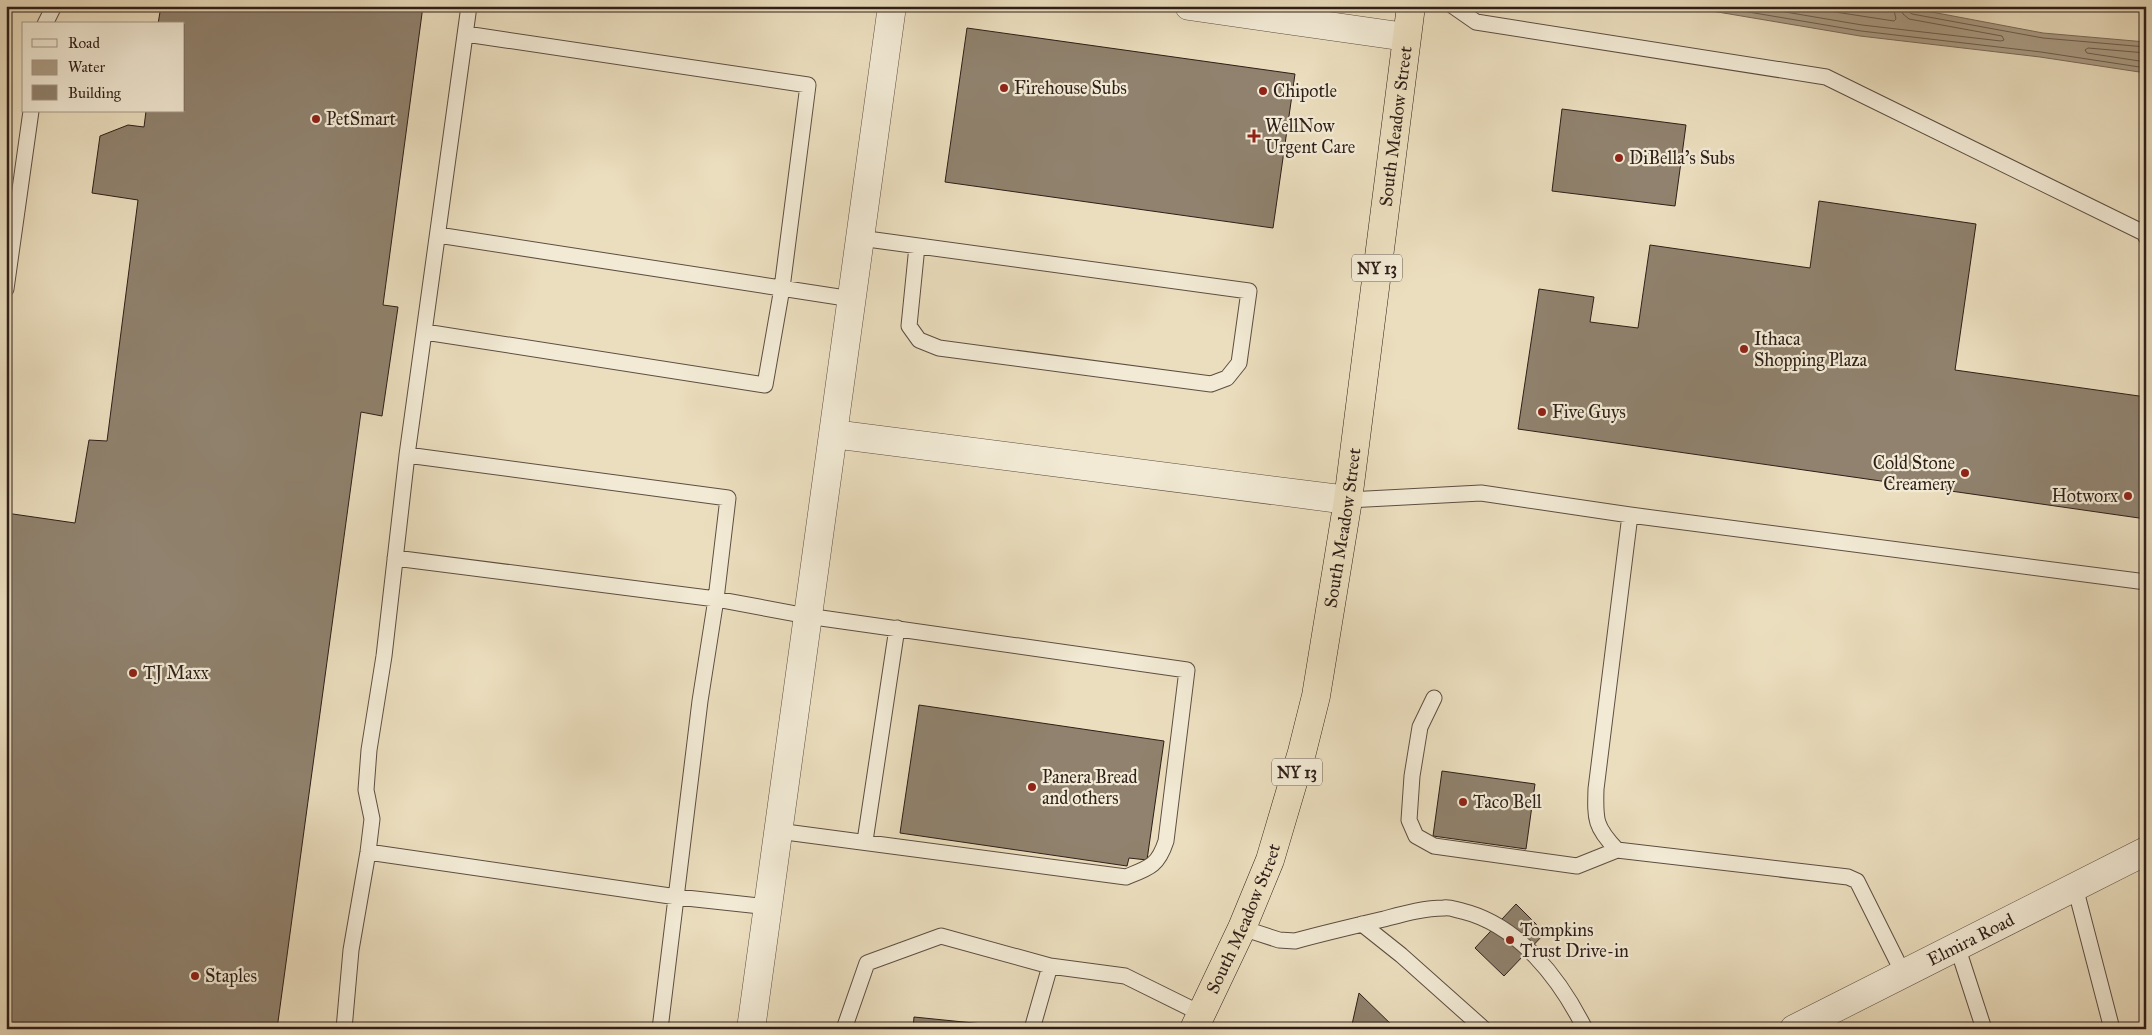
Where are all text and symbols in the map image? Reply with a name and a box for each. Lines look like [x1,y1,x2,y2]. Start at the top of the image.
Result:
legend [22,22,185,112]
text: Road [68,34,100,52]
street label: South Meadow Street [1375,44,1417,208]
text: Water [68,58,105,76]
place label: Firehouse Subs [1014,77,1127,99]
place label: Chipotle [1273,80,1337,102]
marker: Firehouse Subs [998,82,1010,94]
text: Building [68,84,122,102]
marker: Chipotle [1257,85,1269,97]
place label: PetSmart [326,108,397,130]
marker: PetSmart [310,113,322,125]
place label: WellNow Urgent Care [1265,115,1355,159]
marker: WellNow Urgent Care [1247,129,1261,143]
place label: DiBella's Subs [1629,147,1735,169]
marker: DiBella's Subs [1613,152,1625,164]
road number: NY 13 [1352,254,1402,282]
place label: Ithaca Shopping Plaza [1754,328,1868,372]
marker: Ithaca Shopping Plaza [1738,343,1750,355]
place label: Five Guys [1552,401,1626,423]
marker: Five Guys [1536,406,1548,418]
street label: South Meadow Street [1320,446,1366,609]
place label: Cold Stone Creamery [1873,452,1956,495]
marker: Cold Stone Creamery [1959,467,1971,479]
place label: Hotworx [2052,485,2118,507]
marker: Hotworx [2122,490,2134,502]
place label: TJ Maxx [143,662,209,685]
marker: TJ Maxx [127,667,139,679]
road number: NY 13 [1272,759,1322,786]
place label: Panera Bread and others [1042,766,1138,809]
marker: Panera Bread and others [1026,781,1038,793]
place label: Taco Bell [1473,791,1542,813]
marker: Taco Bell [1457,796,1469,808]
street label: South Meadow Street [1201,841,1285,997]
street label: Elmira Road [1924,909,2018,971]
place label: Tompkins Trust Drive-in [1520,919,1629,962]
marker: Tompkins Trust Drive-in [1504,934,1516,946]
place label: Staples [205,965,257,987]
marker: Staples [189,970,201,982]

